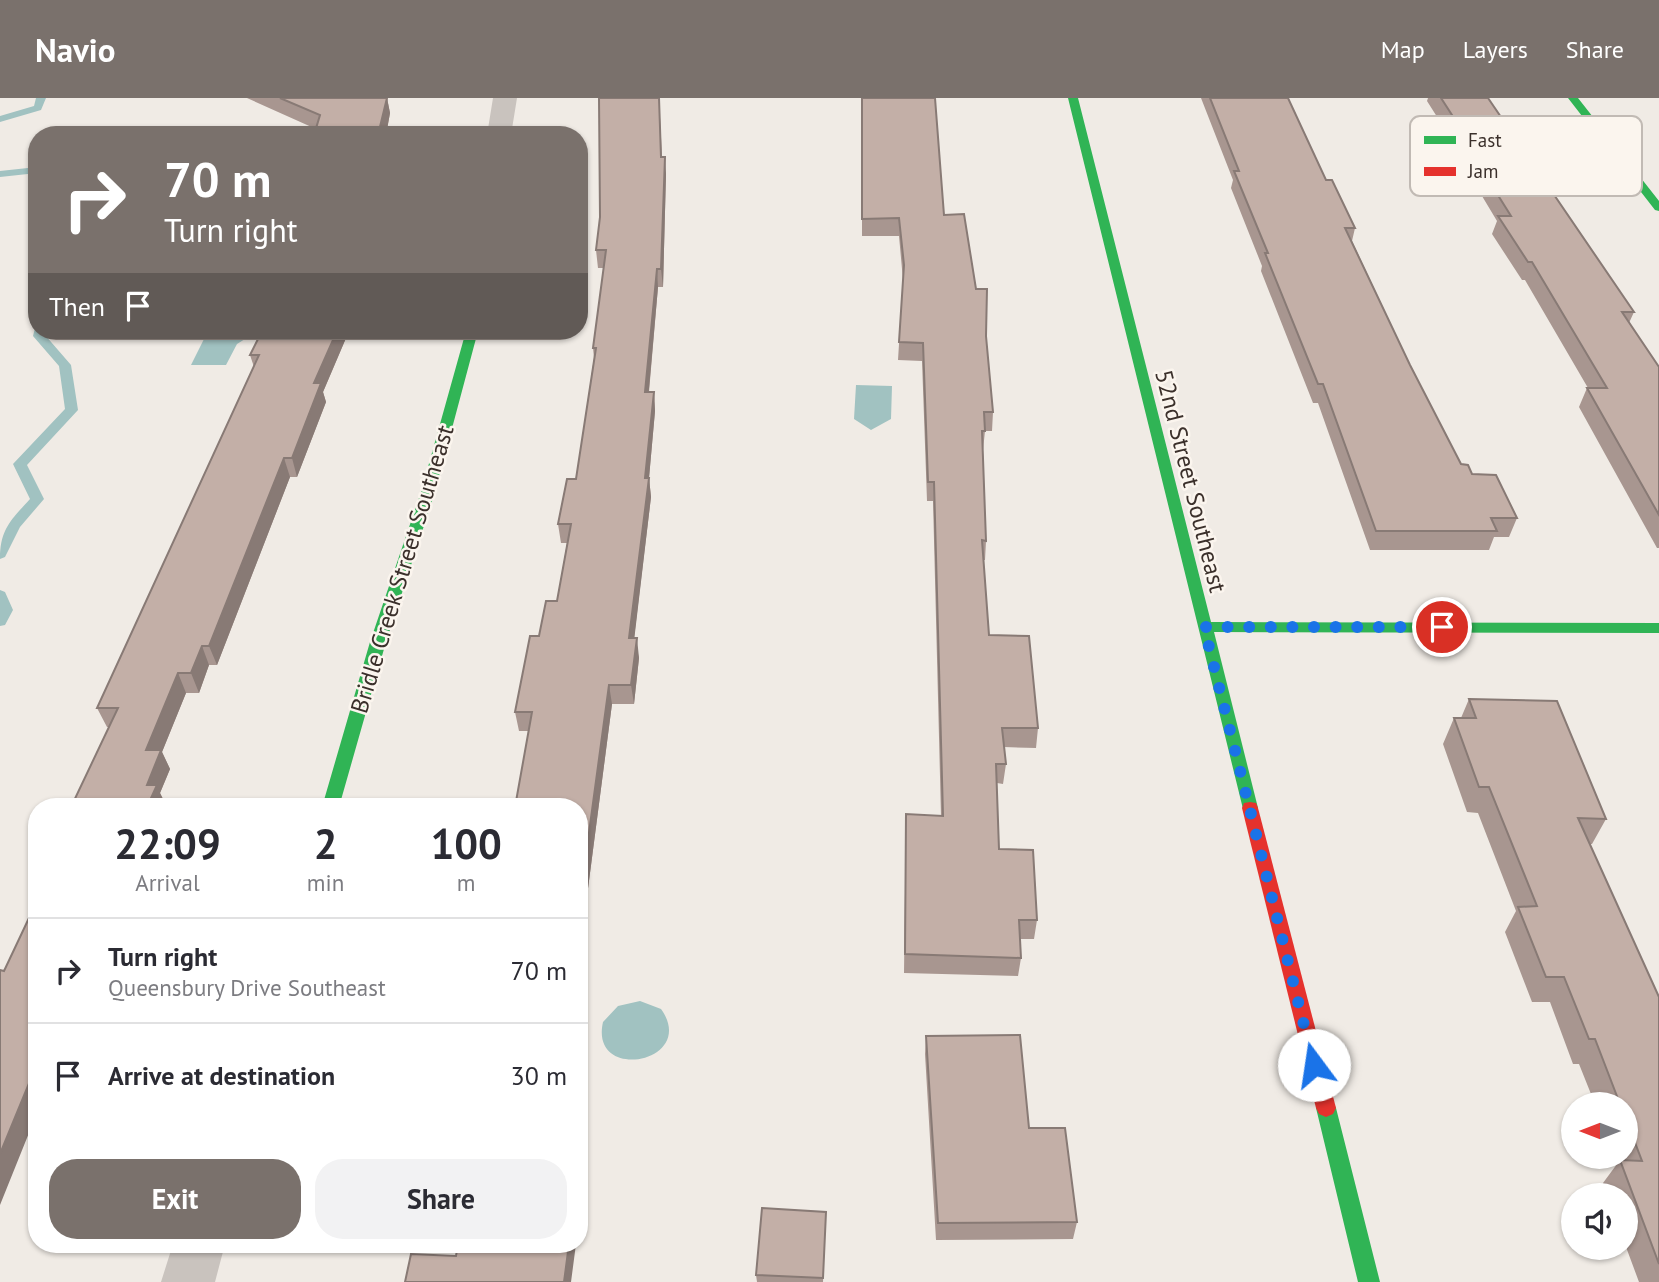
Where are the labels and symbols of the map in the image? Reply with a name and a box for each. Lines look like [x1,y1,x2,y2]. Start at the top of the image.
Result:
legend [1410,116,1642,196]
text: Fast [1468,128,1502,152]
text: Jam [1467,159,1498,183]
street label: 52nd Street Southeast [1148,366,1234,596]
street label: Bridle Creek Street Southeast [343,421,461,717]
pin [1412,597,1472,657]
position arrow [1277,1028,1351,1102]
north arrow [1561,1092,1638,1169]

